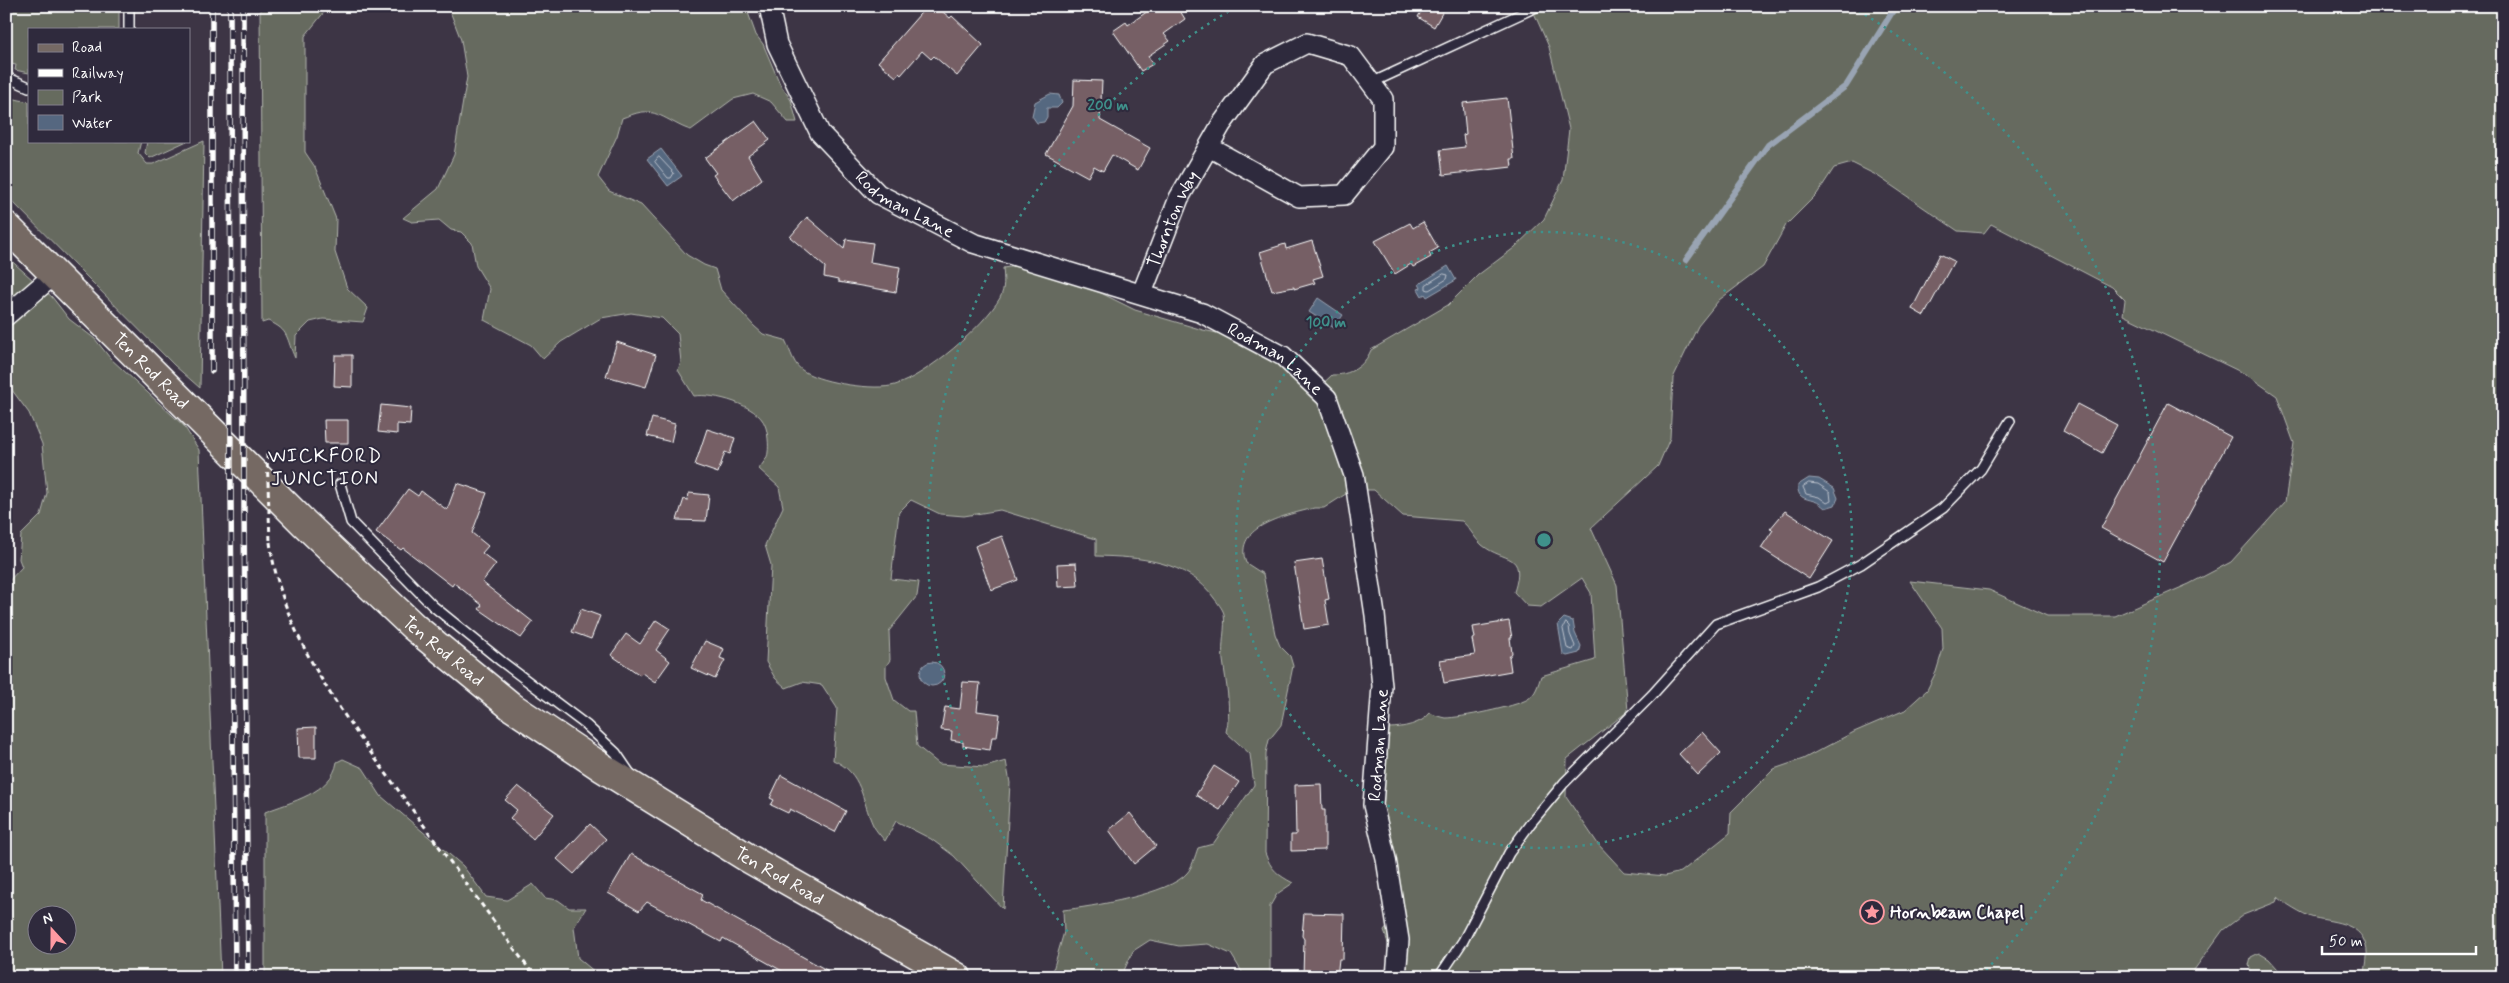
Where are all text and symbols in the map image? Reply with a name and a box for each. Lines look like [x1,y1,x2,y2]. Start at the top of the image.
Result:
legend [28,28,190,142]
text: Road [72,38,102,58]
text: Railway [72,64,124,84]
text: Park [72,88,102,108]
text: 200 m [1088,96,1129,116]
text: Water [72,114,112,134]
street label: Rodman Lane [849,166,958,244]
street label: Thornton Way [1142,166,1205,272]
text: 100 m [1306,313,1346,333]
street label: Rodman Lane [1223,318,1328,401]
street label: Ten Rod Road [107,328,194,415]
district label: WICKFORD JUNCTION [268,443,382,493]
centre of rings [1535,531,1553,549]
street label: Ten Rod Road [396,611,489,693]
street label: Rodman Lane [1363,688,1395,802]
street label: Ten Rod Road [730,841,828,912]
place icon: Hornbeam Chapel [1859,899,1885,925]
place label: Hornbeam Chapel [1890,901,2025,925]
north arrow [28,906,78,956]
text: N [40,909,55,929]
scale bar [2322,923,2475,955]
text: 50 m [2329,932,2363,952]

